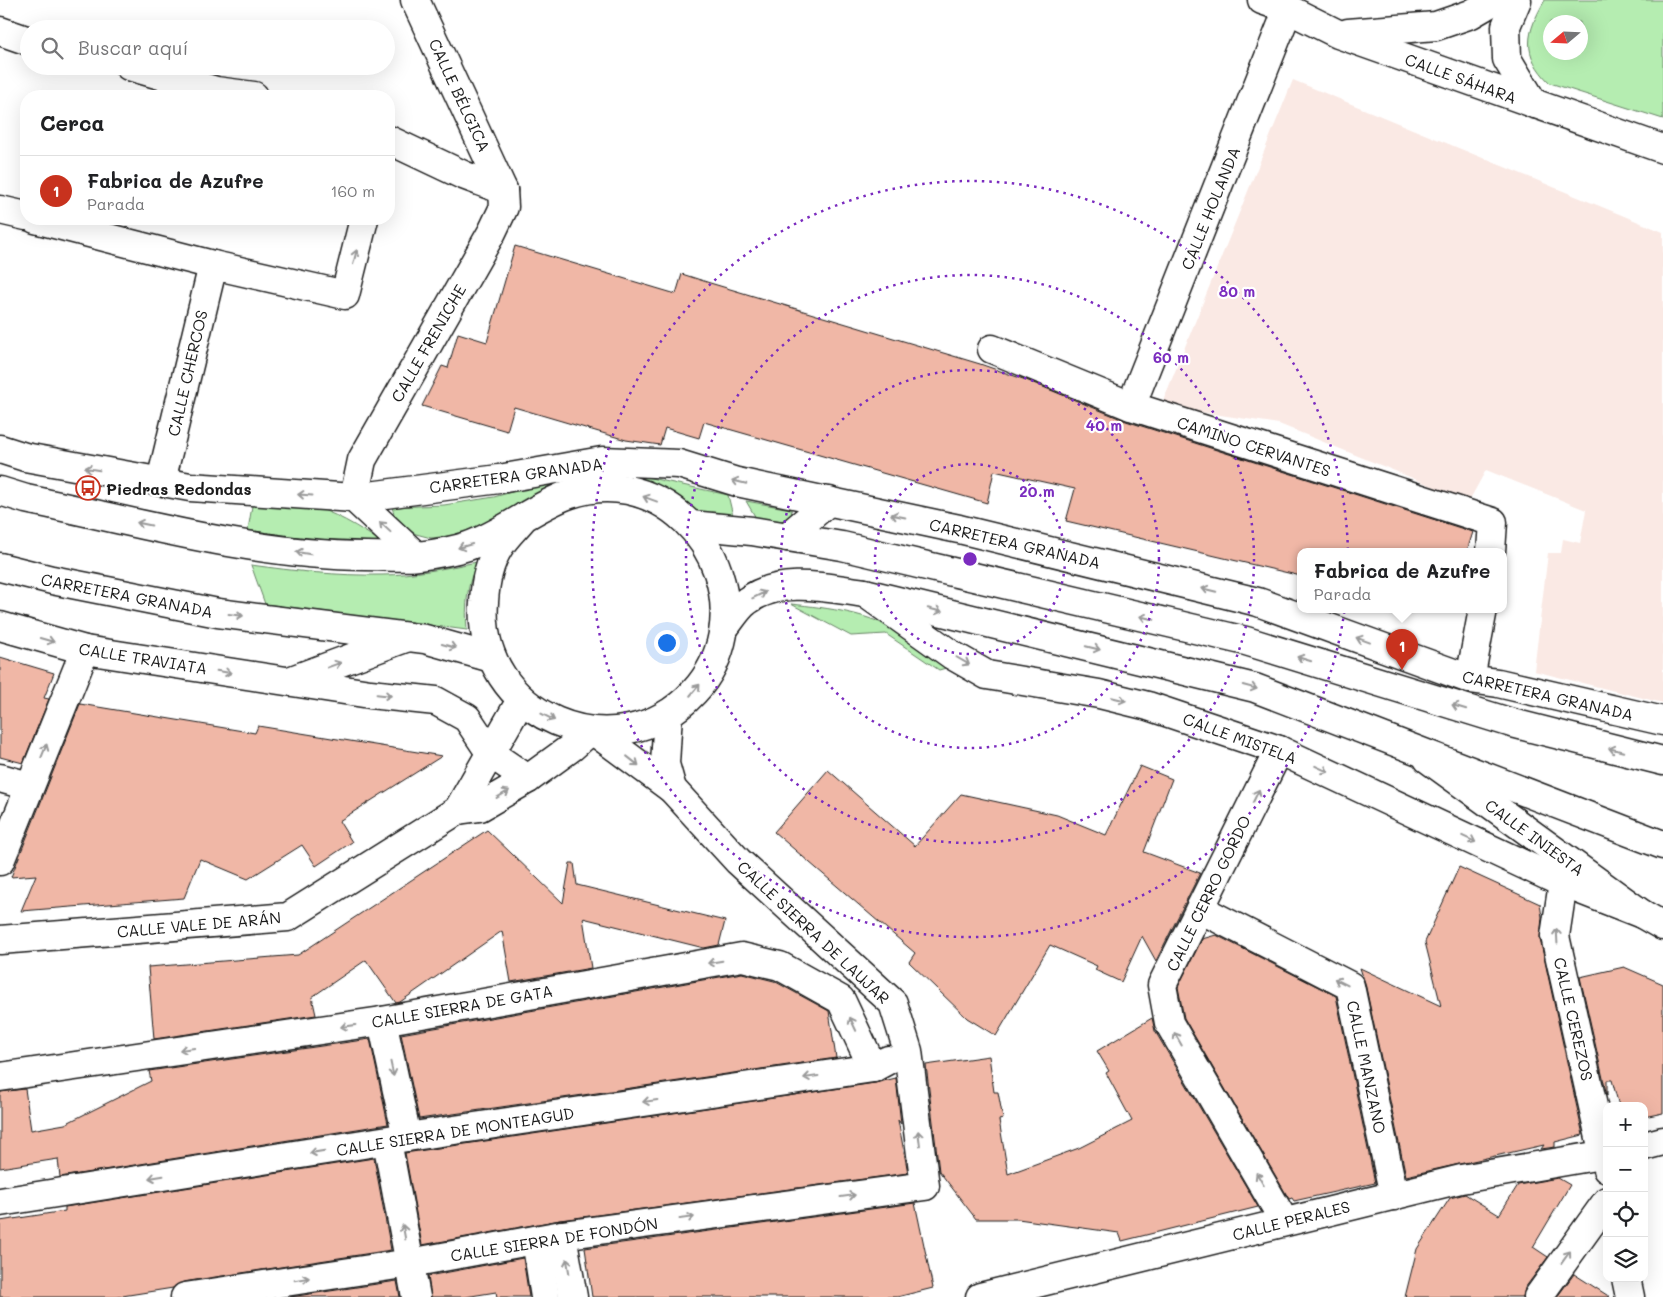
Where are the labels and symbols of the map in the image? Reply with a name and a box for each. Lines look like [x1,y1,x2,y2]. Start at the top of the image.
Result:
north arrow [1543,15,1588,60]
street label: CALLE BÉLGICA [425,35,495,155]
street label: CALLE SÁHARA [1402,48,1520,108]
street label: CALLE HOLANDA [1176,143,1244,273]
one-way arrow [350,249,360,265]
street label: CALLE FRENICHE [386,280,470,406]
text: 80 m [1219,281,1255,301]
street label: CALLE CHERCOS [162,308,212,438]
text: 60 m [1153,347,1189,367]
street label: CAMINO CERVANTES [1174,411,1334,481]
text: 40 m [1086,415,1122,435]
street label: CARRETERA GRANADA [428,452,604,498]
one-way arrow [85,463,101,473]
bus stop icon: Piedras Redondas [75,475,101,501]
one-way arrow [731,477,747,486]
place label: Piedras Redondas [106,478,252,499]
text: 20 m [1019,481,1055,501]
one-way arrow [298,490,314,499]
one-way arrow [643,494,659,503]
one-way arrow [890,511,906,520]
street label: CARRETERA GRANADA [927,513,1103,573]
one-way arrow [136,519,152,528]
one-way arrow [378,521,391,533]
one-way arrow [457,541,473,551]
one-way arrow [296,548,312,558]
centre of rings [961,550,979,568]
street label: CARRETERA GRANADA [39,568,215,622]
one-way arrow [1202,585,1218,594]
one-way arrow [751,590,766,599]
one-way arrow [926,606,942,615]
one-way arrow [228,610,244,620]
one-way arrow [1139,613,1155,622]
pin: 1 [1386,629,1418,670]
your location [654,630,680,656]
one-way arrow [38,635,54,645]
one-way arrow [1356,635,1372,644]
street label: CALLE TRAVIATA [77,637,209,679]
one-way arrow [441,641,457,651]
one-way arrow [1084,644,1100,653]
one-way arrow [1296,653,1312,663]
one-way arrow [955,656,970,666]
one-way arrow [326,660,341,669]
street label: CARRETERA GRANADA [1460,665,1636,725]
one-way arrow [215,667,231,677]
one-way arrow [689,683,700,696]
one-way arrow [1242,683,1258,692]
one-way arrow [376,690,392,700]
one-way arrow [1111,695,1127,704]
one-way arrow [1452,702,1467,711]
street label: CALLE MISTELA [1180,708,1300,768]
one-way arrow [540,713,555,722]
one-way arrow [40,744,49,759]
one-way arrow [1608,744,1624,754]
one-way arrow [626,756,639,767]
one-way arrow [1314,765,1329,775]
one-way arrow [495,788,509,798]
one-way arrow [1252,789,1261,804]
street label: CALLE INIESTA [1481,794,1589,880]
street label: CALLE CERRO GORDO [1161,812,1255,974]
one-way arrow [1461,834,1476,844]
street label: CALLE SIERRA DE LAUJAR [733,856,895,1008]
street label: CALLE VALE DE ARÁN [116,906,282,942]
one-way arrow [1552,928,1562,944]
street label: CALLE CEREZOS [1550,955,1598,1083]
one-way arrow [707,957,723,967]
one-way arrow [1334,977,1349,987]
street label: CALLE SIERRA DE GATA [370,980,554,1032]
street label: CALLE MANZANO [1343,999,1391,1135]
one-way arrow [847,1017,857,1032]
one-way arrow [341,1021,357,1031]
one-way arrow [1173,1031,1183,1046]
one-way arrow [180,1045,196,1055]
one-way arrow [388,1060,397,1076]
one-way arrow [803,1072,819,1082]
one-way arrow [643,1096,659,1106]
street label: CALLE SIERRA DE MONTEAGUD [334,1102,576,1160]
one-way arrow [913,1130,923,1146]
one-way arrow [309,1148,325,1158]
one-way arrow [149,1173,165,1183]
one-way arrow [1254,1173,1264,1187]
one-way arrow [840,1191,856,1201]
street label: CALLE PERALES [1230,1195,1352,1245]
street label: CALLE SIERRA DE FONDÓN [449,1212,659,1266]
one-way arrow [679,1213,695,1223]
one-way arrow [399,1224,408,1240]
one-way arrow [1561,1251,1571,1265]
one-way arrow [562,1258,572,1274]
one-way arrow [294,1274,310,1284]

